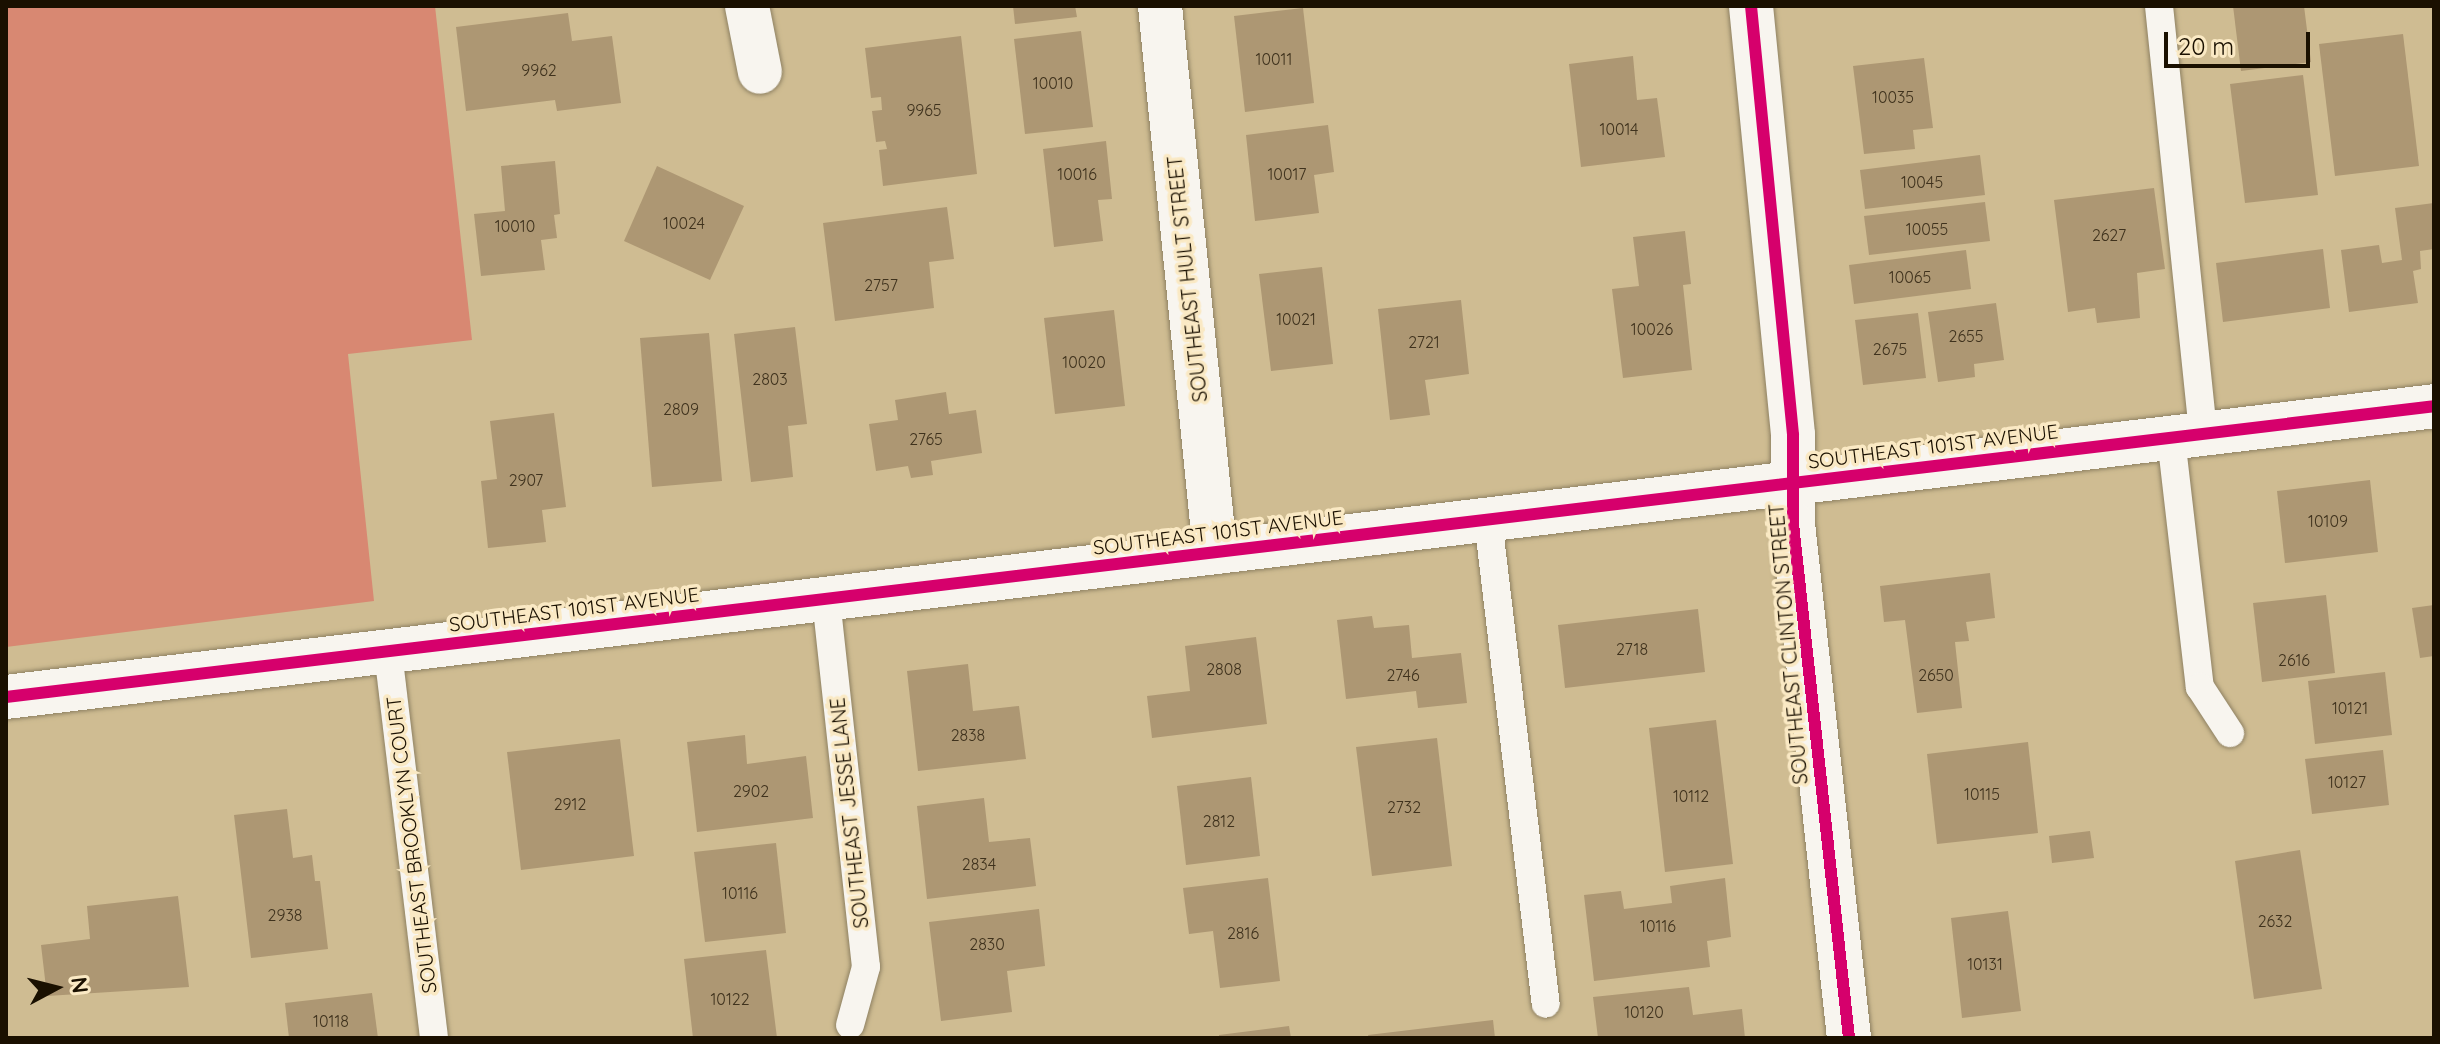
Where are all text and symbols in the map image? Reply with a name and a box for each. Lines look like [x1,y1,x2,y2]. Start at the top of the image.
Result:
scale bar [2168,16,2314,66]
text: 20 m [2178,31,2234,61]
house number: 10011 [1256,49,1292,69]
house number: 9962 [521,60,557,80]
house number: 10010 [1033,73,1073,93]
house number: 10035 [1872,87,1914,107]
house number: 9965 [906,100,942,120]
house number: 10014 [1599,119,1639,139]
street label: SOUTHEAST HULT STREET [1162,155,1212,403]
house number: 10016 [1057,164,1097,184]
house number: 10017 [1267,164,1307,184]
house number: 10045 [1901,172,1943,192]
house number: 10024 [663,213,705,233]
house number: 10010 [495,216,535,236]
house number: 10055 [1906,219,1948,239]
house number: 2627 [2092,225,2126,245]
house number: 10065 [1889,267,1931,287]
house number: 2757 [864,275,898,295]
house number: 10021 [1276,309,1316,329]
house number: 10026 [1631,319,1673,339]
house number: 2655 [1949,326,1983,346]
house number: 2721 [1408,332,1440,352]
house number: 2675 [1873,339,1907,359]
house number: 10020 [1062,352,1106,372]
house number: 2803 [752,369,788,389]
house number: 2809 [663,399,699,419]
street label: SOUTHEAST 101ST AVENUE [1807,419,2059,473]
house number: 2765 [909,429,943,449]
house number: 2907 [509,470,543,490]
street label: SOUTHEAST CLINTON STREET [1764,502,1812,786]
street label: SOUTHEAST 101ST AVENUE [1092,505,1344,559]
house number: 10109 [2308,511,2348,531]
street label: SOUTHEAST 101ST AVENUE [448,582,700,636]
house number: 2718 [1616,639,1648,659]
house number: 2616 [2278,650,2310,670]
house number: 2808 [1206,659,1242,679]
house number: 2746 [1386,665,1420,685]
house number: 2650 [1918,665,1954,685]
street label: SOUTHEAST BROOKLYN COURT [381,695,441,995]
street label: SOUTHEAST JESSE LANE [825,696,873,930]
house number: 10121 [2332,698,2368,718]
house number: 2838 [951,725,985,745]
house number: 10127 [2328,772,2366,792]
house number: 2902 [733,781,769,801]
house number: 10115 [1964,784,2000,804]
house number: 10112 [1673,786,1709,806]
house number: 2912 [554,794,586,814]
house number: 2732 [1387,797,1421,817]
house number: 2812 [1203,811,1235,831]
house number: 2834 [962,854,996,874]
house number: 10116 [722,883,758,903]
house number: 2938 [268,905,302,925]
house number: 2632 [2258,911,2292,931]
house number: 10116 [1640,916,1676,936]
house number: 2816 [1227,923,1259,943]
house number: 2830 [969,934,1005,954]
north arrow [16,948,96,1028]
house number: 10131 [1967,954,2003,974]
text: N [65,975,95,995]
house number: 10122 [710,989,750,1009]
house number: 10120 [1624,1002,1664,1022]
house number: 10118 [313,1011,349,1031]

